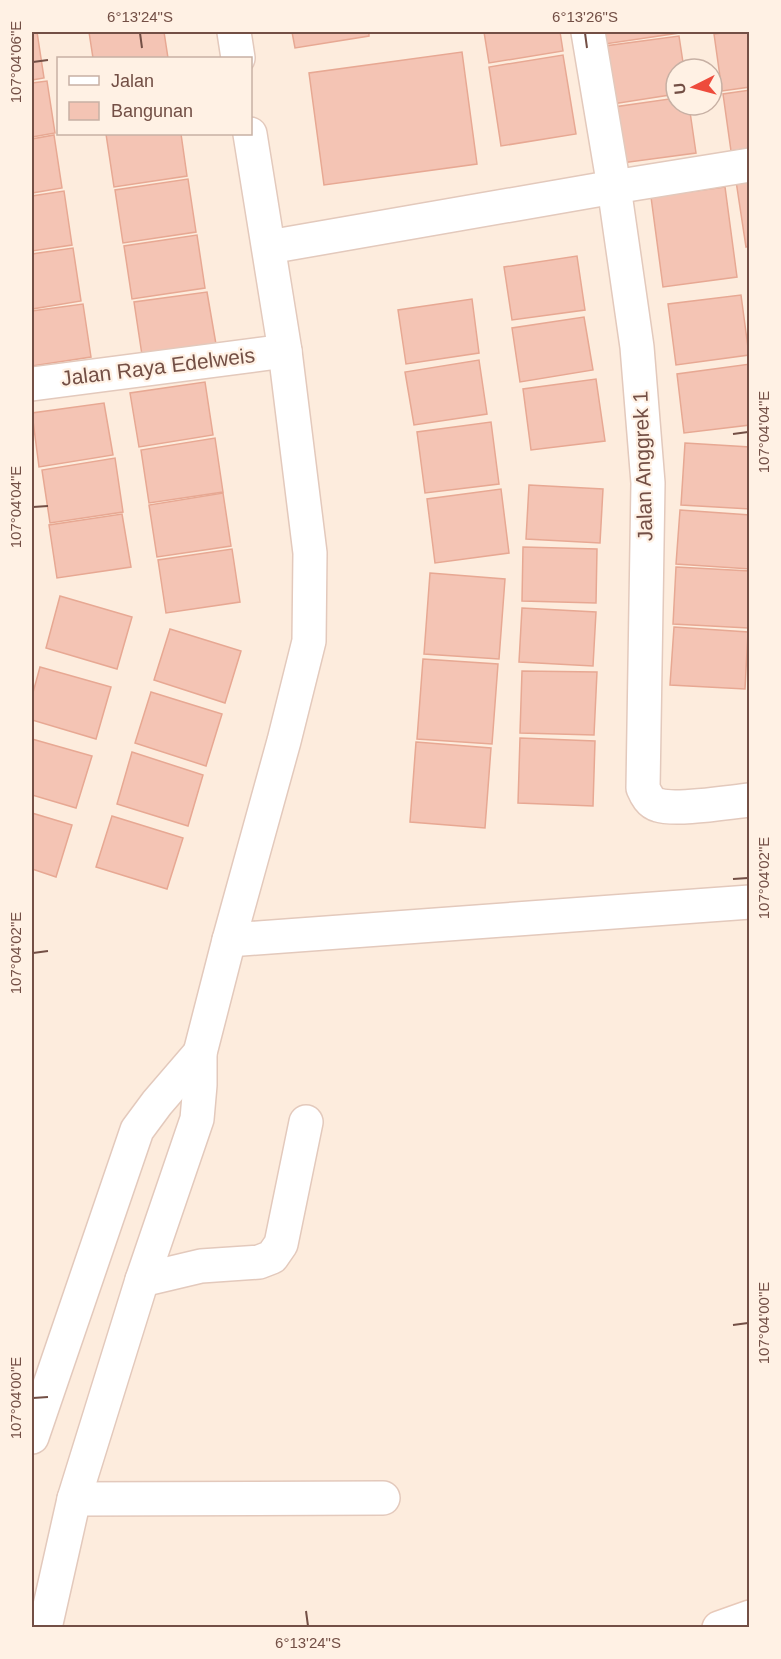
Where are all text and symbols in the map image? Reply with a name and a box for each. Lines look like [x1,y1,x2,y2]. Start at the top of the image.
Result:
text: 6°13'24"S [107,8,173,25]
text: 6°13'26"S [552,8,618,25]
text: 107°04'06"E [7,21,24,103]
legend [57,57,252,135]
north arrow [664,57,724,117]
text: Jalan [111,71,154,91]
text: U [671,82,689,95]
text: Bangunan [111,101,193,121]
street label: Jalan Raya Edelweis [60,343,256,390]
street label: Jalan Anggrek 1 [628,390,657,542]
text: 107°04'04"E [755,391,772,473]
text: 107°04'04"E [7,466,24,548]
text: 107°04'02"E [755,837,772,919]
text: 107°04'02"E [7,912,24,994]
text: 107°04'00"E [755,1282,772,1364]
text: 107°04'00"E [7,1357,24,1439]
text: 6°13'24"S [275,1634,341,1651]

